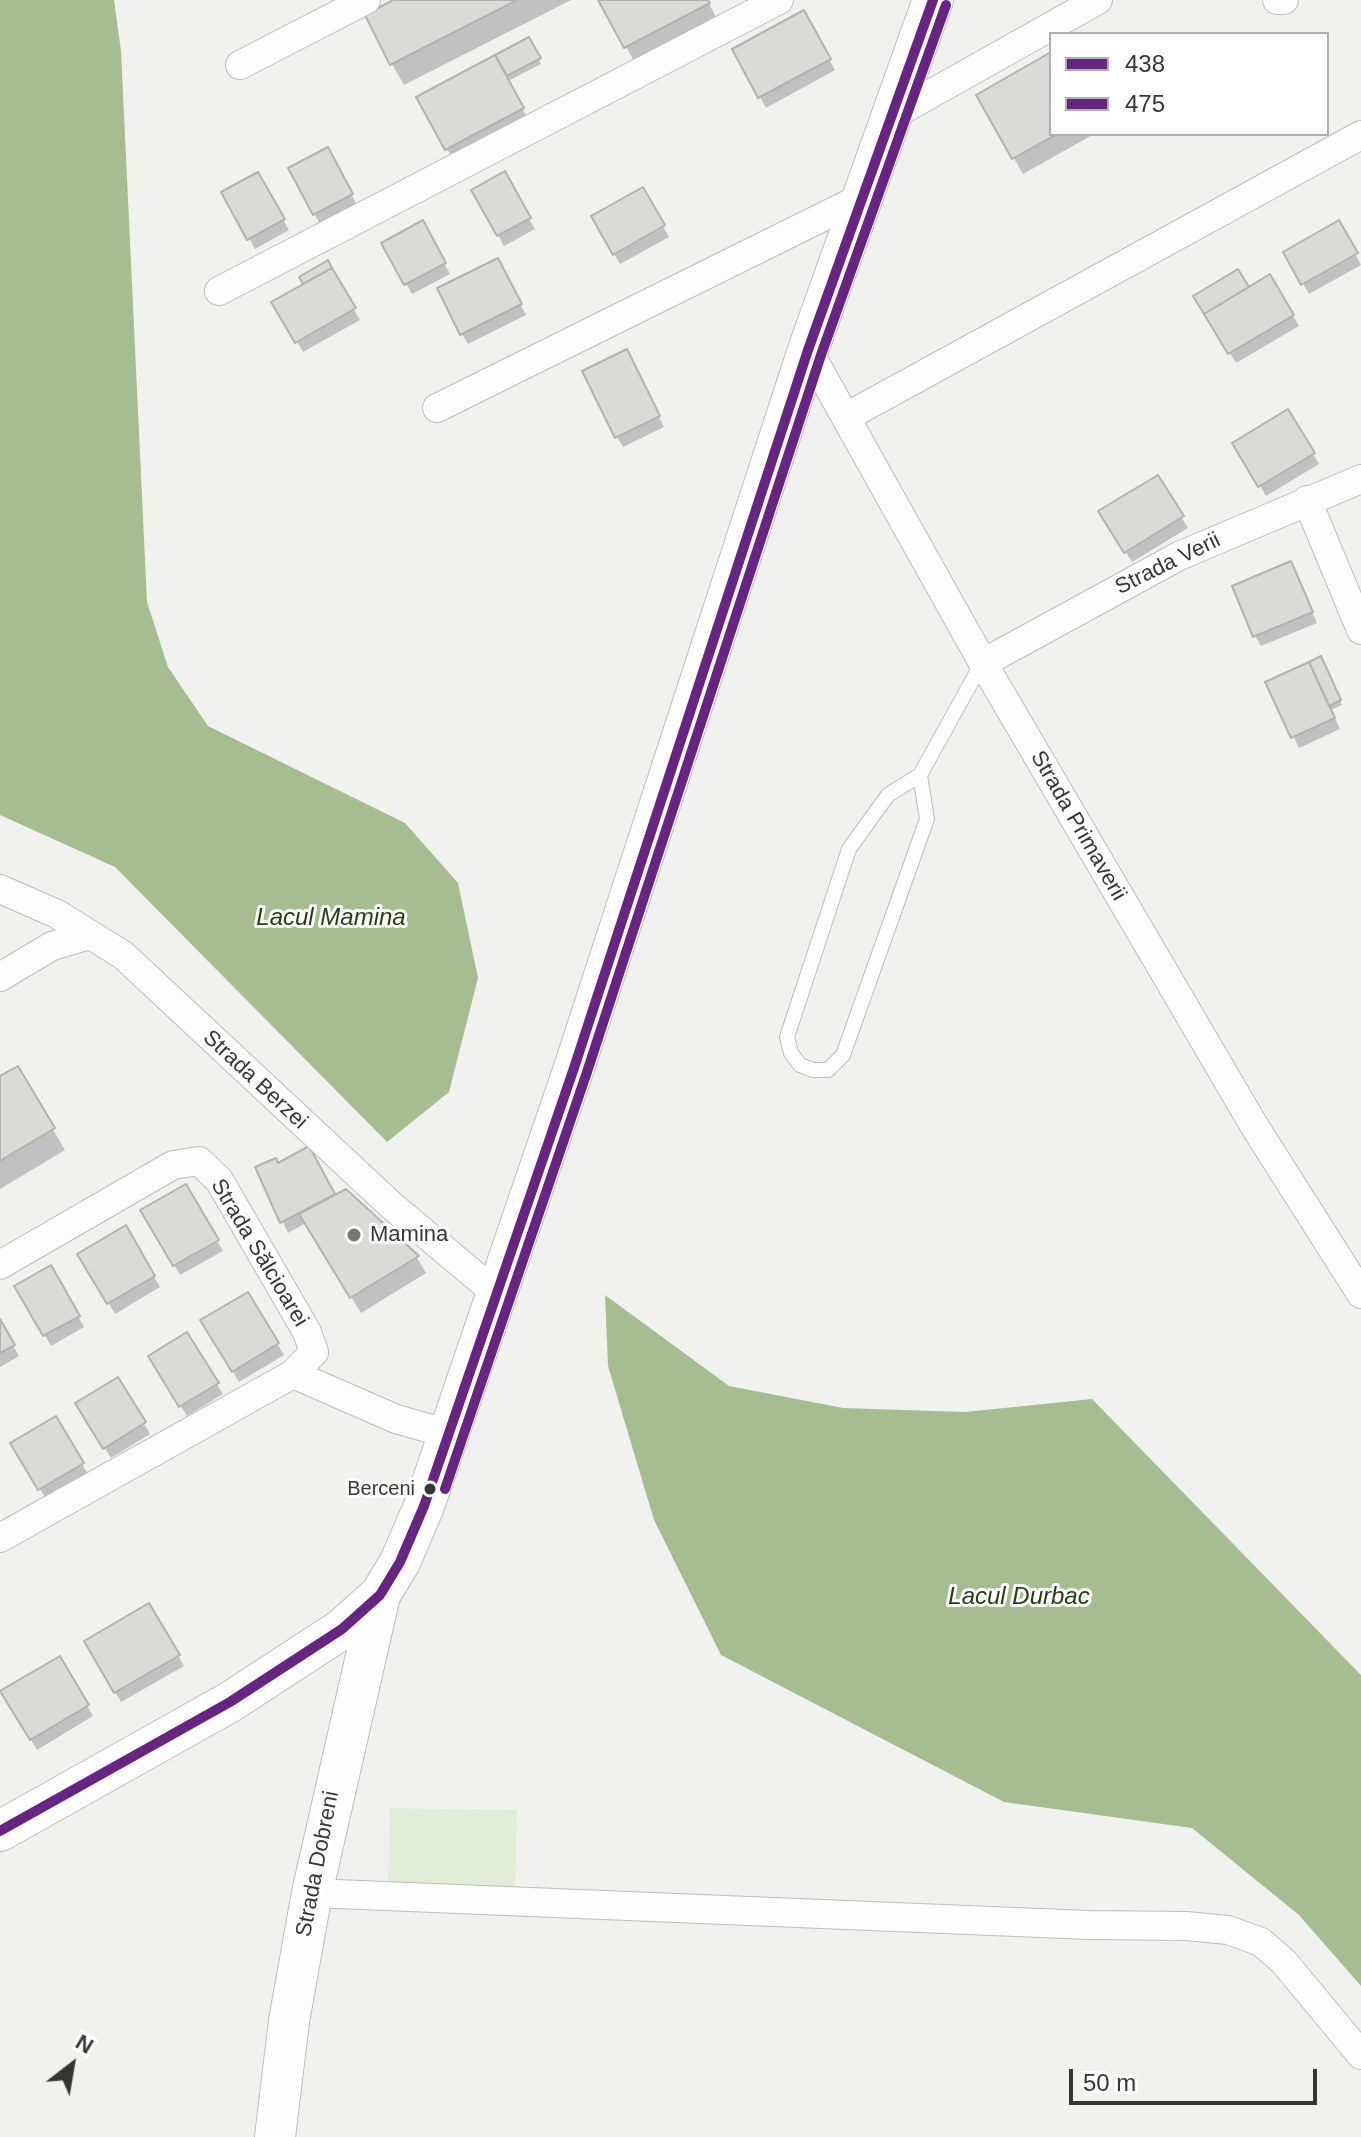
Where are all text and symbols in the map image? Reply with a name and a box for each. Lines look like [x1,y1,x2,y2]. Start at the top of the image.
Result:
legend [1049,32,1329,136]
text: 438 [1125,50,1165,77]
text: 475 [1125,90,1165,117]
street label: Strada Verii [1111,527,1225,601]
street label: Strada Primaverii [1024,746,1132,906]
water label: Lacul Mamina [256,904,406,932]
street label: Strada Berzei [197,1025,313,1135]
street label: Strada Sălcioarei [205,1174,313,1332]
place label: Mamina [370,1222,448,1248]
marker: Mamina [345,1226,363,1244]
place label: Berceni [347,1477,415,1501]
marker: Berceni [422,1481,438,1497]
water label: Lacul Durbac [948,1583,1090,1611]
street label: Strada Dobreni [291,1789,345,1939]
north arrow [32,2025,112,2105]
text: N [71,2029,98,2059]
scale bar [1073,2053,1321,2103]
text: 50 m [1083,2069,1136,2096]

